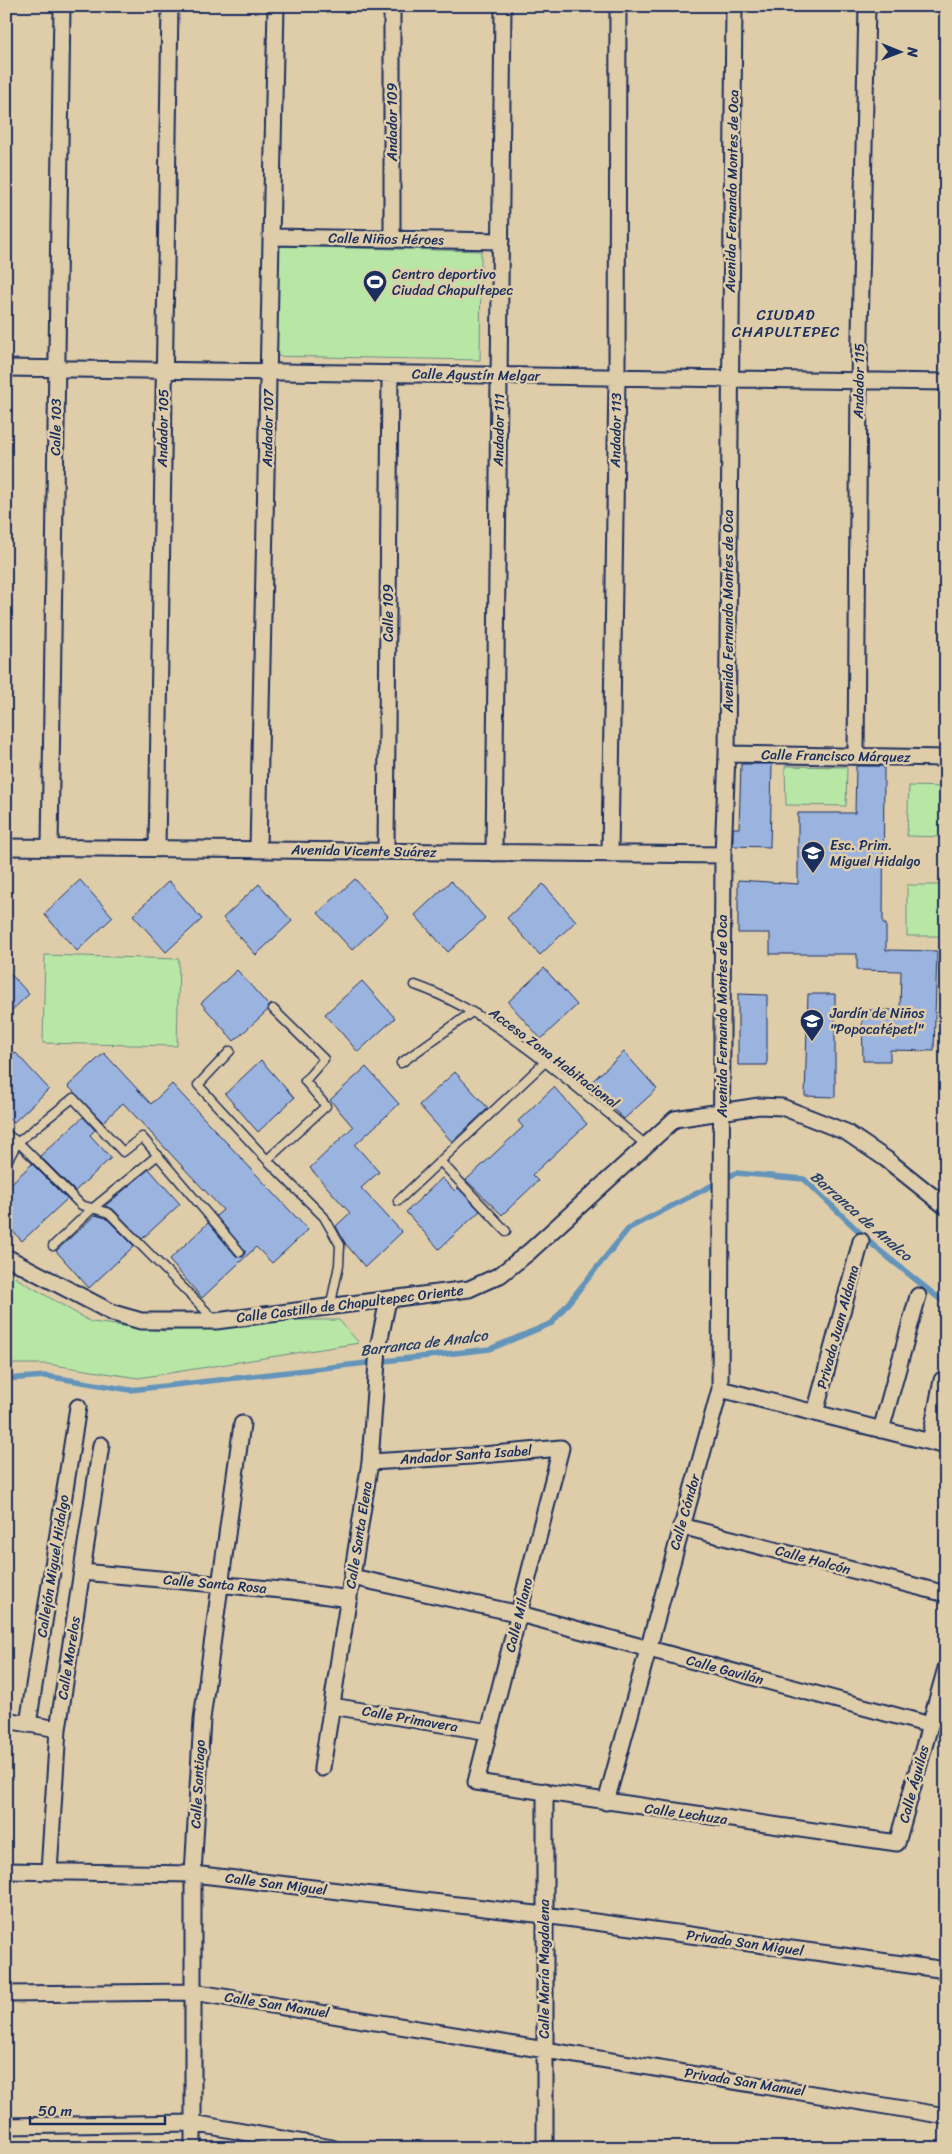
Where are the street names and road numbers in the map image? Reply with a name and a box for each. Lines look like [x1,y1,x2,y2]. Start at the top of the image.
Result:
street label: Andador 109 [380,82,405,162]
street label: Avenida Fernando Montes de Oca [718,89,746,294]
street label: Calle Niños Héroes [328,225,444,253]
street label: Andador 115 [846,343,872,420]
street label: Calle Agustín Melgar [412,361,542,389]
street label: Andador 105 [150,388,176,468]
street label: Andador 107 [255,388,281,468]
street label: Andador 113 [603,392,629,469]
street label: Andador 111 [486,393,512,468]
street label: Calle 103 [43,398,69,456]
street label: Avenida Fernando Montes de Oca [716,510,741,713]
street label: Calle 109 [376,584,401,642]
street label: Calle Francisco Márquez [761,742,911,770]
street label: Avenida Vicente Suárez [290,837,437,865]
street label: Avenida Fernando Montes de Oca [710,915,735,1118]
street label: Acceso Zona Habitacional [483,1000,625,1116]
street label: Privada Juan Aldama [809,1262,867,1392]
street label: Calle Castillo de Chapultepec Oriente [235,1278,465,1330]
street label: Andador Santa Isabel [398,1438,534,1472]
street label: Calle Cóndor [662,1470,708,1553]
street label: Calle Santa Elena [338,1480,380,1590]
street label: Callejón Miguel Hidalgo [29,1493,77,1639]
street label: Calle Halcón [773,1538,854,1582]
street label: Calle Santa Rosa [162,1567,268,1601]
street label: Calle Milano [498,1575,540,1655]
street label: Calle Morelos [50,1614,88,1701]
street label: Calle Gavilán [683,1648,767,1692]
street label: Calle Primavera [360,1698,460,1740]
street label: Calle Santiago [183,1739,213,1829]
street label: Calle Águilas [892,1742,937,1826]
street label: Calle Lechuza [643,1796,730,1832]
street label: Calle San Miguel [224,1865,329,1903]
street label: Calle María Magdalena [532,1898,557,2039]
street label: Privada San Miguel [685,1922,806,1964]
street label: Calle San Manuel [223,1984,332,2026]
street label: Privada San Manuel [683,2060,808,2104]

